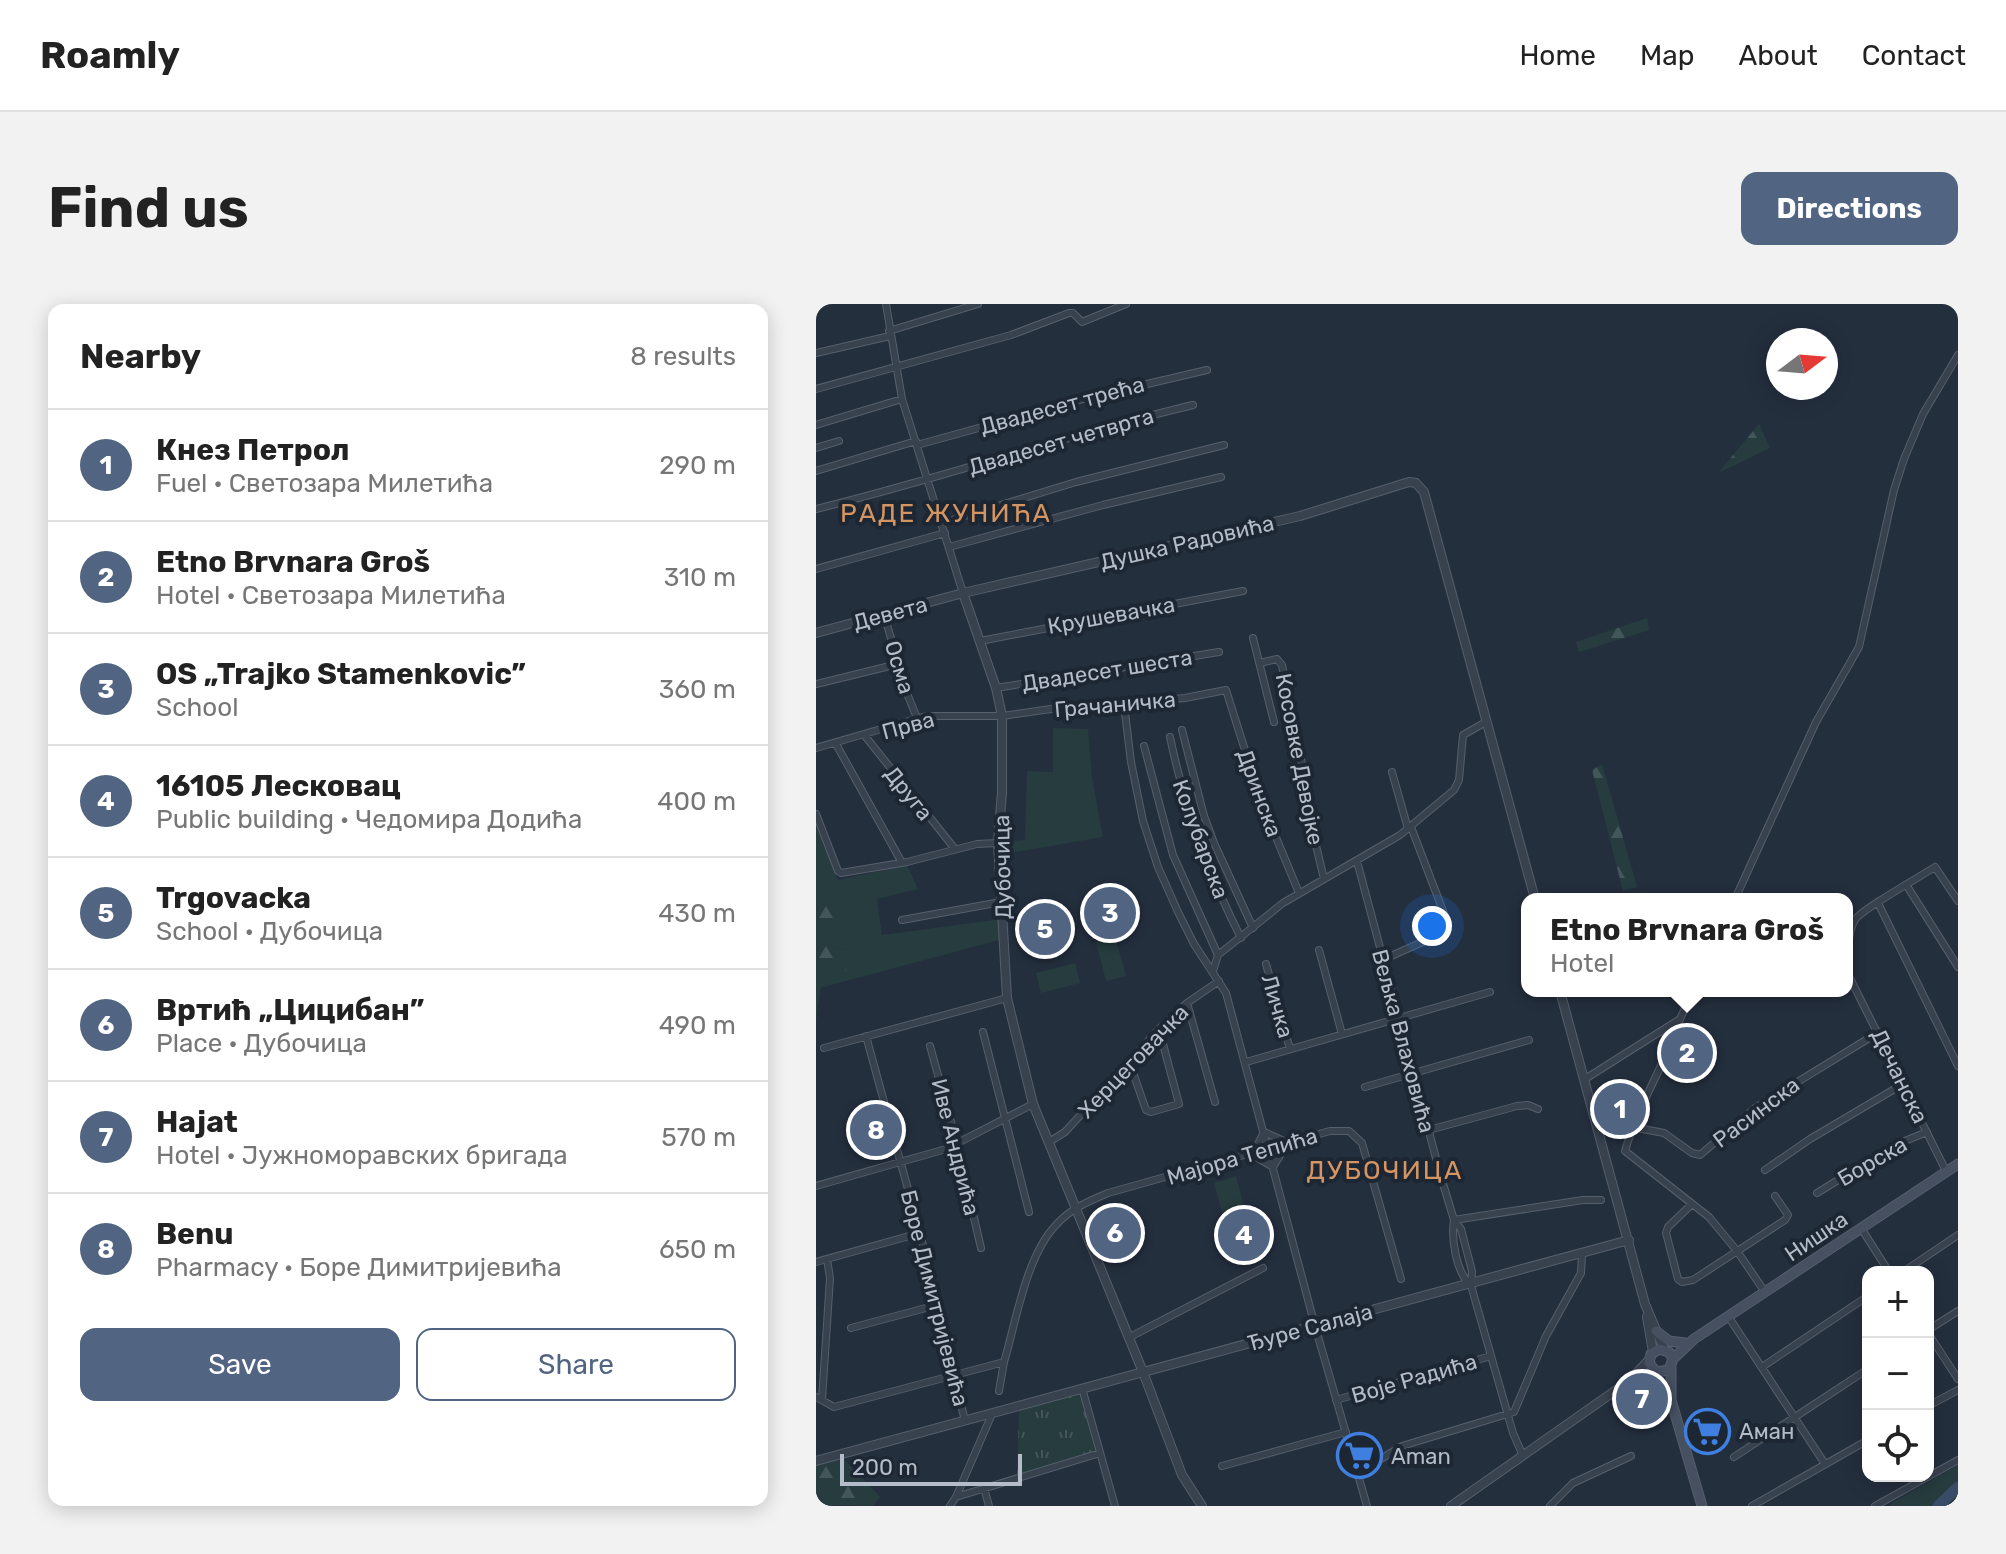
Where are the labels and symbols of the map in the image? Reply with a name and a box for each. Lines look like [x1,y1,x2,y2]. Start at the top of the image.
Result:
north arrow [1766,328,1838,400]
street label: Двадесет трећа [977,371,1147,440]
street label: Двадесет четврта [965,402,1157,481]
district label: РАДЕ ЖУНИЋА [840,498,1052,529]
street label: Душка Радовића [1097,509,1277,576]
street label: Девета [850,591,930,636]
street label: Крушевачка [1045,591,1177,640]
street label: Осма [879,637,920,697]
street label: Двадесет шеста [1020,644,1194,697]
street label: Косовке Девојке [1270,671,1329,847]
street label: Грачаничка [1053,686,1177,723]
street label: Прва [879,706,937,745]
street label: Дринска [1231,746,1288,841]
street label: Друга [879,761,939,826]
street label: Колубарска [1167,776,1235,902]
street label: Дубочица [988,815,1017,919]
pin: 3 [1084,883,1136,943]
pin: 5 [1019,899,1071,959]
your location [1412,906,1452,946]
street label: Вељка Влаховића [1366,946,1441,1136]
street label: Личка [1256,971,1299,1041]
street label: Херцеговачка [1072,999,1194,1124]
pin: 2 [1661,1023,1713,1083]
street label: Дечанска [1865,1025,1934,1128]
street label: Расинска [1708,1071,1805,1154]
street label: Иве Андрића [925,1076,986,1218]
pin: 1 [1594,1079,1646,1139]
pin: 8 [850,1100,902,1160]
street label: Мајора Тепића [1164,1122,1321,1191]
street label: Борска [1833,1131,1912,1192]
district label: ДУБОЧИЦА [1307,1155,1463,1186]
street label: Боре Димитријевића [895,1187,974,1409]
pin: 6 [1089,1203,1141,1263]
pin: 4 [1218,1205,1270,1265]
street label: Нишка [1780,1206,1853,1267]
street label: Ђуре Салаја [1245,1298,1375,1357]
street label: Воје Радића [1348,1348,1480,1409]
pin: 7 [1616,1369,1668,1429]
supermarket icon: Аман [1684,1407,1732,1455]
place label: Аман [1739,1418,1794,1445]
supermarket icon: Aman [1336,1432,1384,1480]
place label: Aman [1391,1443,1451,1470]
scale bar [840,1450,1022,1486]

